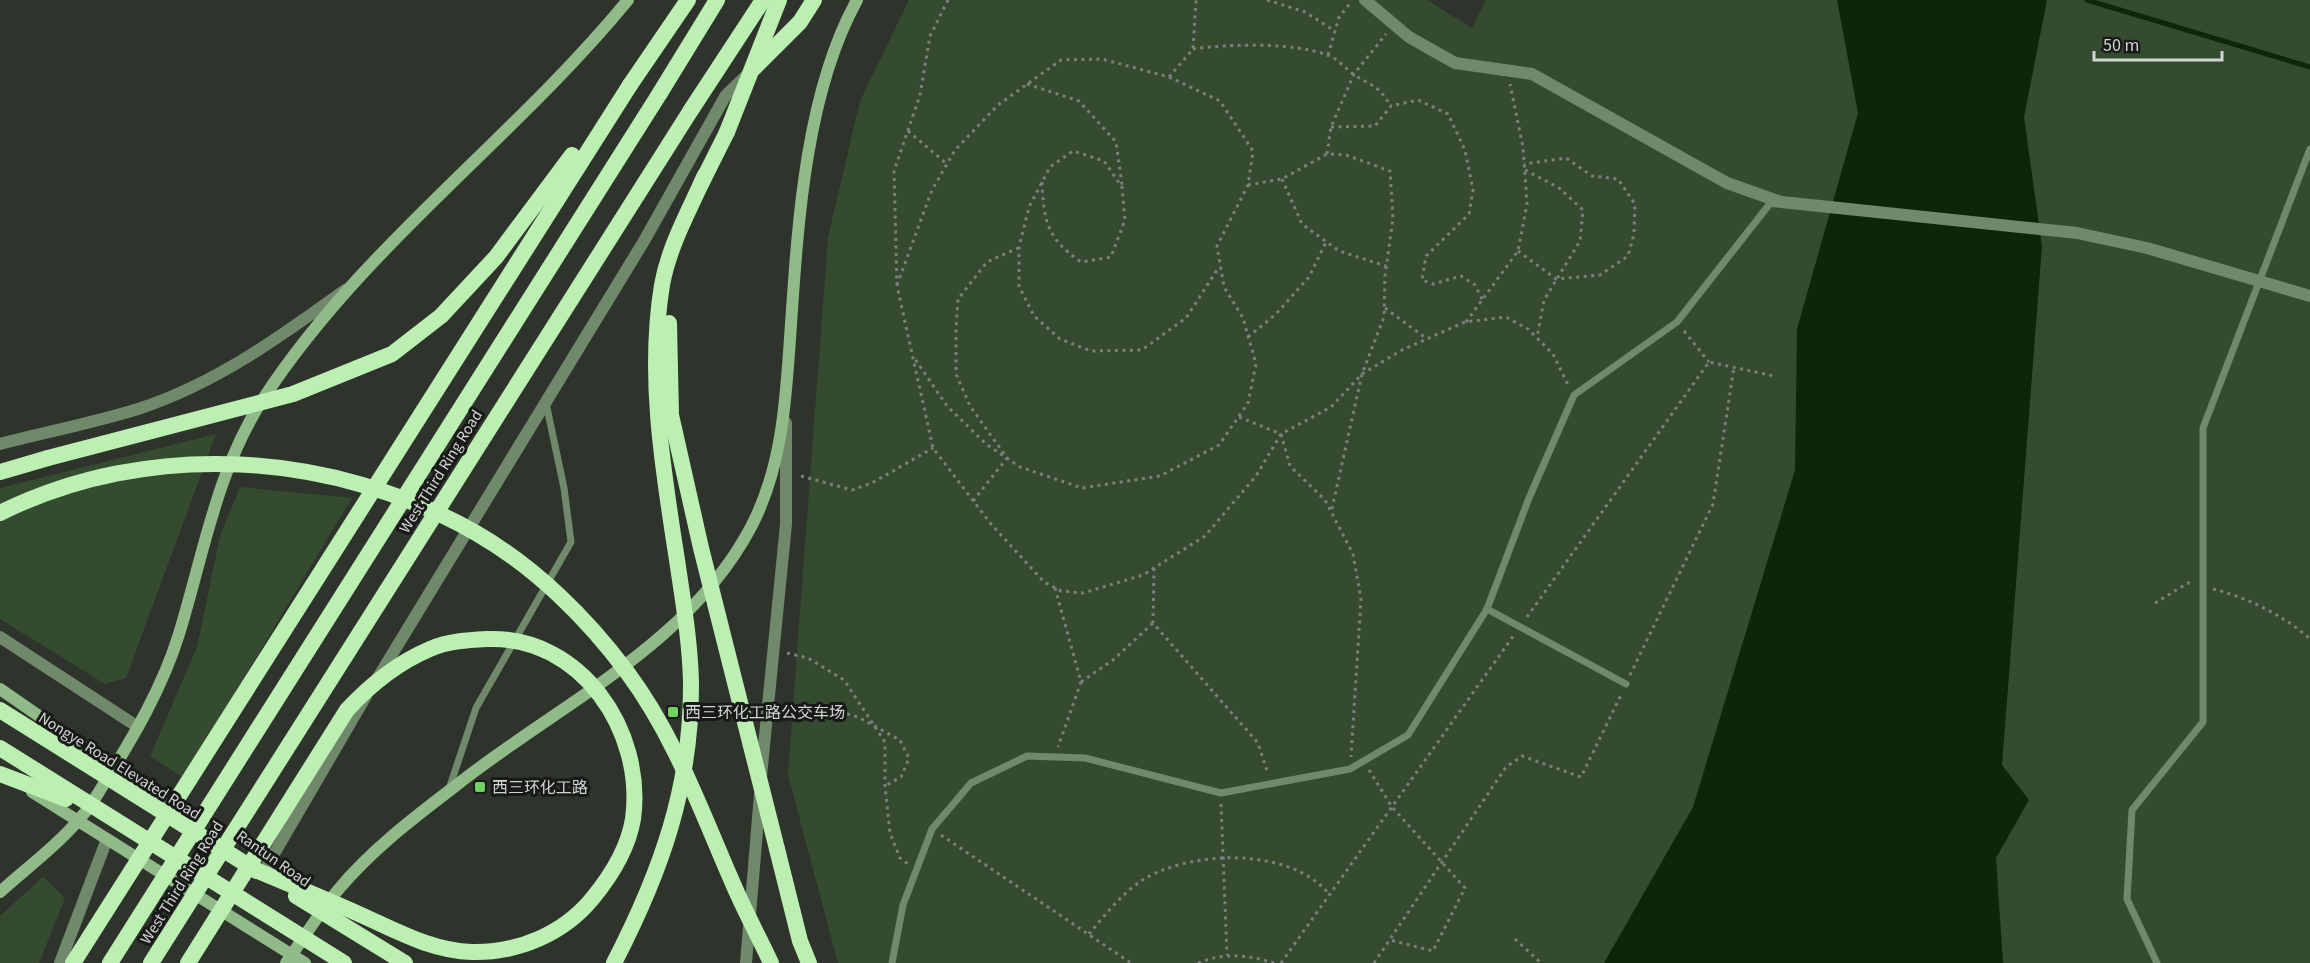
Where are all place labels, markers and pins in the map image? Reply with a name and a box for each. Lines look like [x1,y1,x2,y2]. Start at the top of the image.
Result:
place label: 西三环化工路公交车场 [685,702,845,724]
marker: 西三环化工路公交车场 [666,705,680,719]
place label: 西三环化工路 [492,777,588,799]
marker: 西三环化工路 [473,780,487,794]

